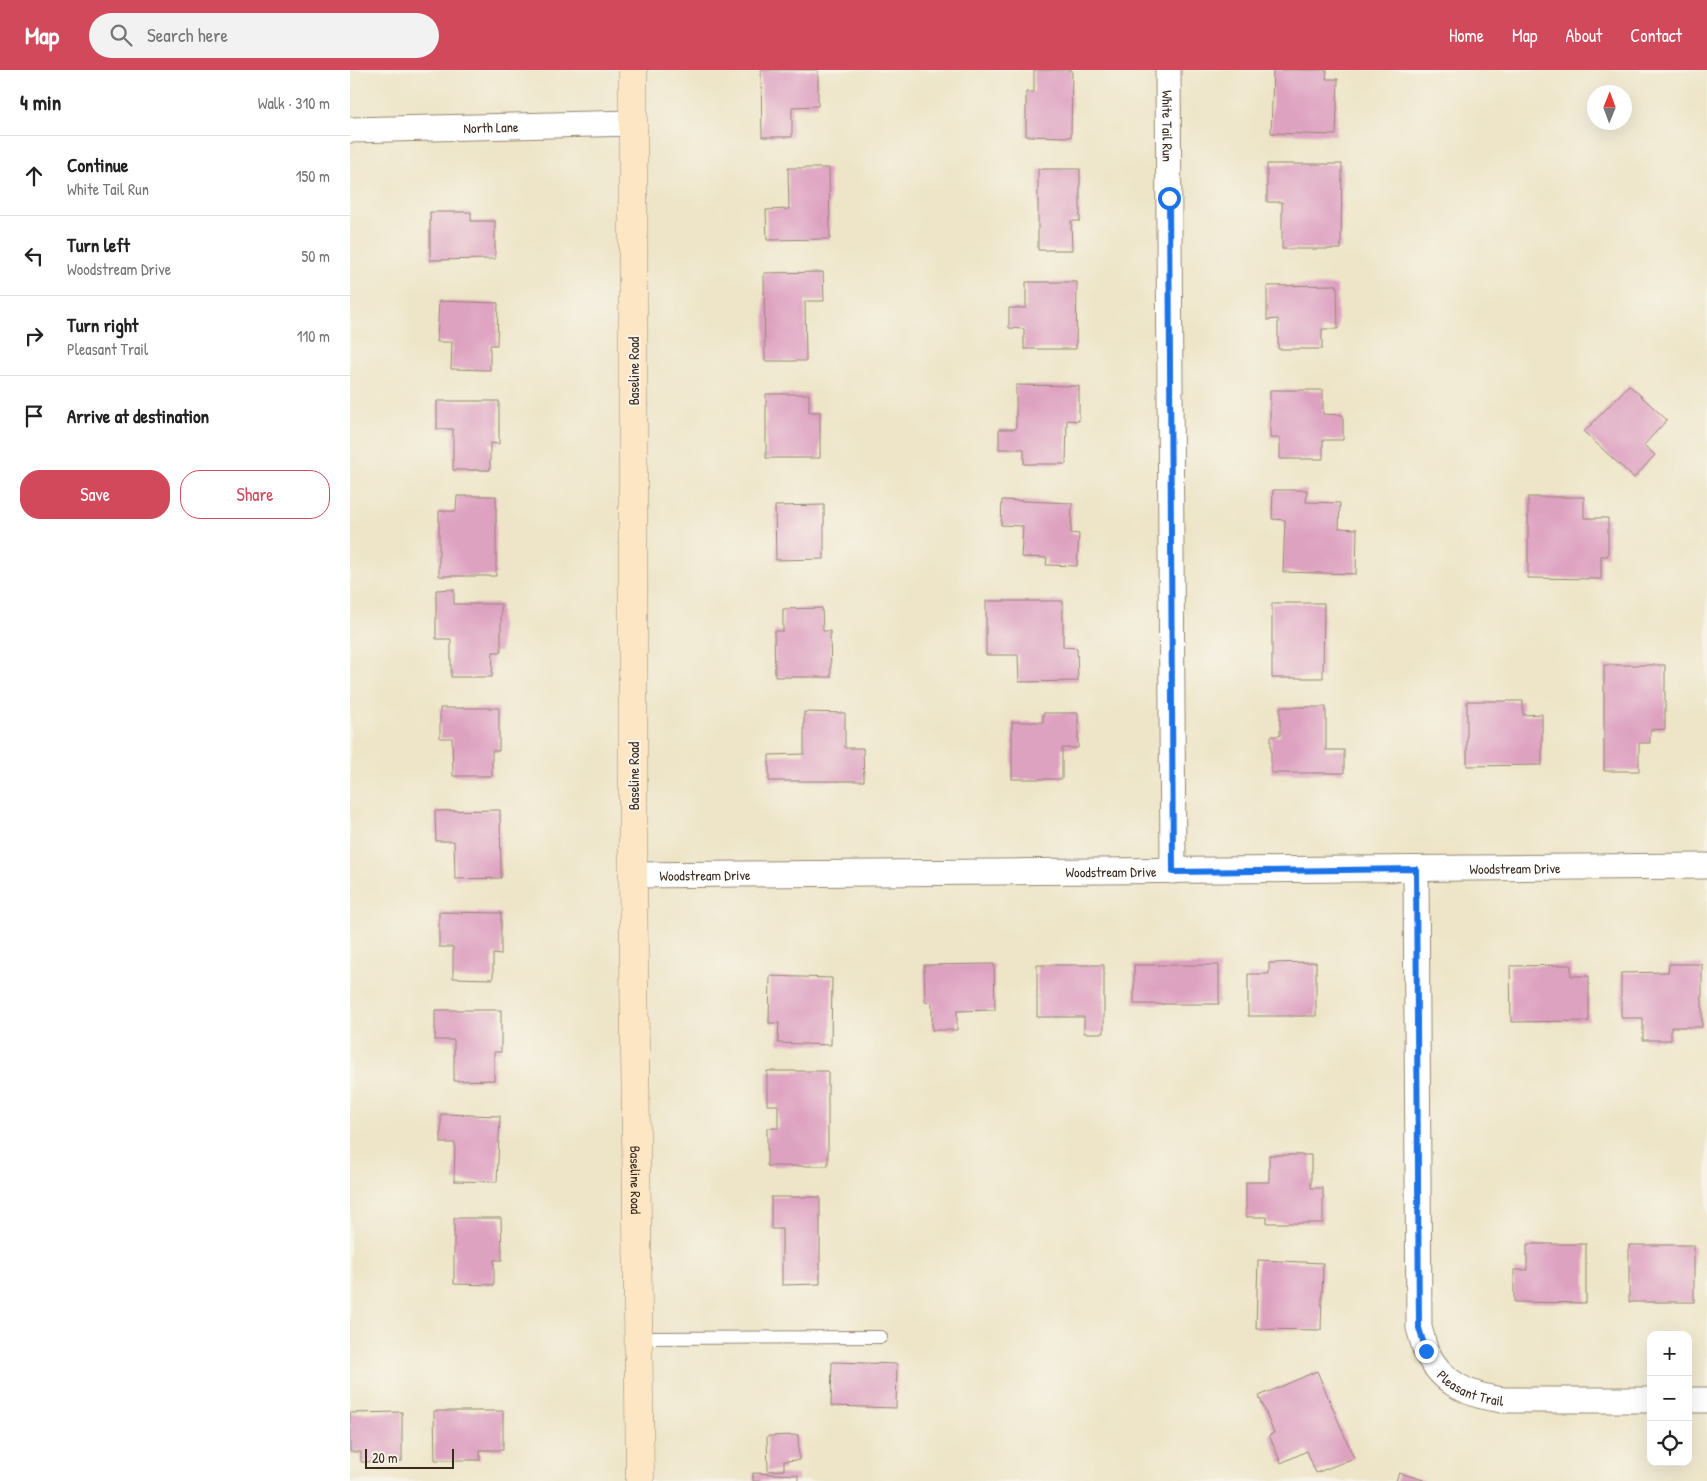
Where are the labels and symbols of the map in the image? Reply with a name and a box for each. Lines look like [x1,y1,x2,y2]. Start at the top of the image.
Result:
north arrow [1587,85,1632,130]
street label: White Tail Run [1159,90,1178,162]
street label: North Lane [463,116,519,137]
route start [1158,187,1181,210]
street label: Baseline Road [624,336,643,405]
street label: Baseline Road [624,741,643,810]
street label: Woodstream Drive [1469,858,1561,877]
street label: Woodstream Drive [1065,861,1157,881]
street label: Woodstream Drive [659,865,751,884]
street label: Baseline Road [627,1146,646,1215]
route end [1415,1340,1438,1363]
street label: Pleasant Trail [1433,1365,1505,1410]
scale bar [365,1446,454,1469]

